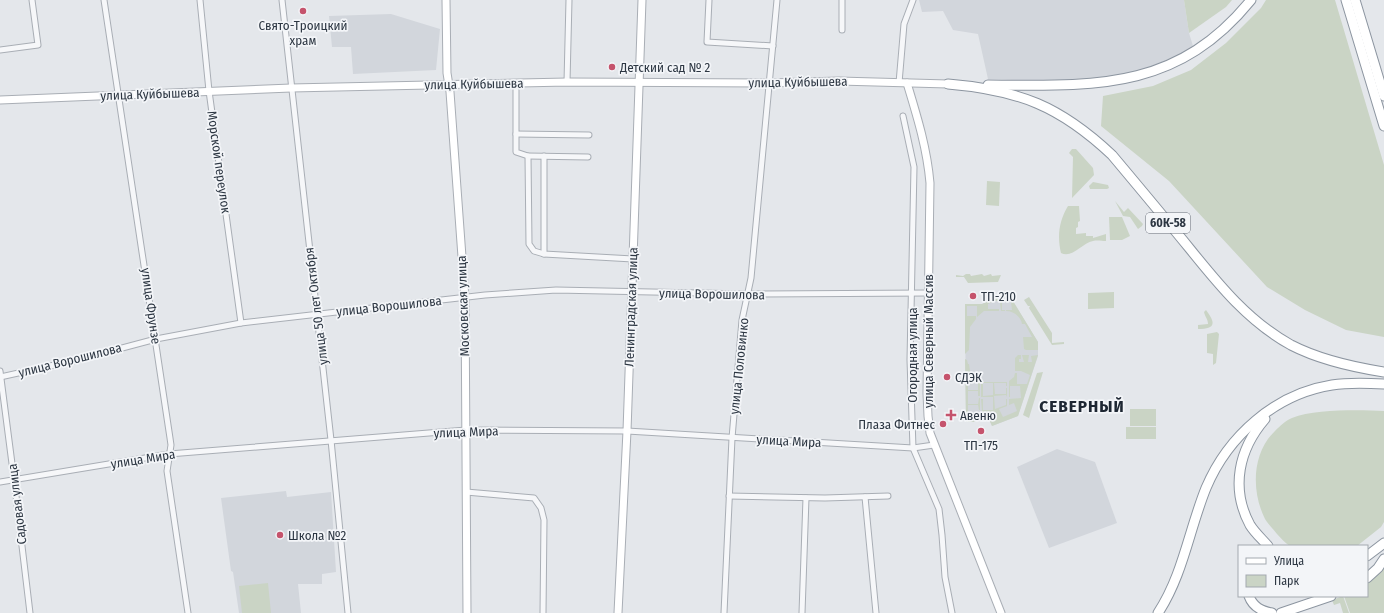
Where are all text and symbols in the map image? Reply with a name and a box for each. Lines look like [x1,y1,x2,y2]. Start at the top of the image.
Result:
marker: Свято-Троицкий храм [298,6,308,16]
place label: Свято-Троицкий храм [259,18,348,48]
place label: Детский сад № 2 [619,60,711,75]
marker: Детский сад № 2 [607,62,617,72]
street label: улица Куйбышева [748,74,848,90]
street label: улица Куйбышева [424,76,524,92]
street label: улица Куйбышева [100,85,200,103]
street label: Морской переулок [204,110,234,214]
road number: 60К-58 [1146,213,1190,233]
street label: улица 50 лет Октября [301,246,331,366]
street label: Ленинградская улица [621,247,641,367]
street label: Московская улица [454,255,472,357]
street label: улица Фрунзе [138,267,164,345]
street label: улица Северный Массив [921,274,936,408]
street label: улица Ворошилова [659,286,765,302]
place label: ТП-210 [981,289,1016,304]
marker: ТП-210 [968,291,978,301]
street label: улица Ворошилова [336,293,442,319]
street label: Огородная улица [905,307,920,403]
street label: улица Половинко [726,317,752,415]
street label: улица Ворошилова [17,340,123,380]
place label: СДЭК [955,370,982,385]
marker: СДЭК [942,372,952,382]
district label: СЕВЕРНЫЙ [1039,396,1125,417]
place label: Авеню [960,408,996,423]
marker: Авеню [945,409,957,421]
place label: Плаза Фитнес [858,417,935,432]
marker: Плаза Фитнес [938,419,948,429]
street label: улица Мира [433,423,499,441]
marker: ТП-175 [976,426,986,436]
street label: улица Мира [756,432,822,450]
place label: ТП-175 [964,438,998,453]
street label: улица Мира [110,447,176,471]
street label: Садовая улица [5,463,29,545]
place label: Школа №2 [288,528,347,543]
marker: Школа №2 [275,530,285,540]
legend [1238,545,1368,597]
text: Улица [1273,554,1304,568]
text: Парк [1274,574,1300,588]

